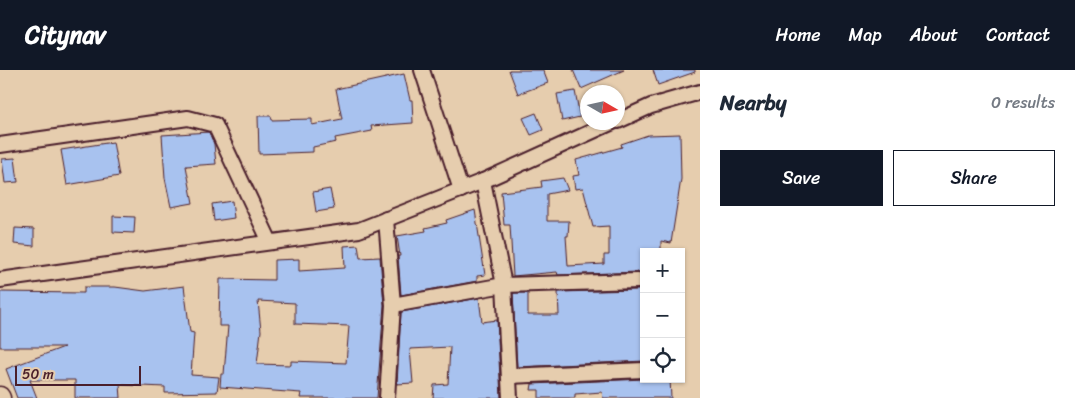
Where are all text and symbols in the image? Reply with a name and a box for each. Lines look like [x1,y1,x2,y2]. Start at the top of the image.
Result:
text: Citynav [25,14,106,56]
text: Home [776,19,821,51]
text: Map [849,19,882,51]
text: About [910,19,958,51]
text: Contact [986,19,1050,51]
text: Nearby [720,84,786,122]
north arrow [580,85,625,130]
text: 0 results [991,88,1055,117]
button: Save [720,150,883,206]
button: Share [893,150,1055,206]
map controls [640,248,685,383]
button: + [640,248,685,293]
button: − [640,293,685,338]
button: locate [640,338,685,383]
text: 50 m [22,362,54,387]
scale bar [15,363,141,386]

